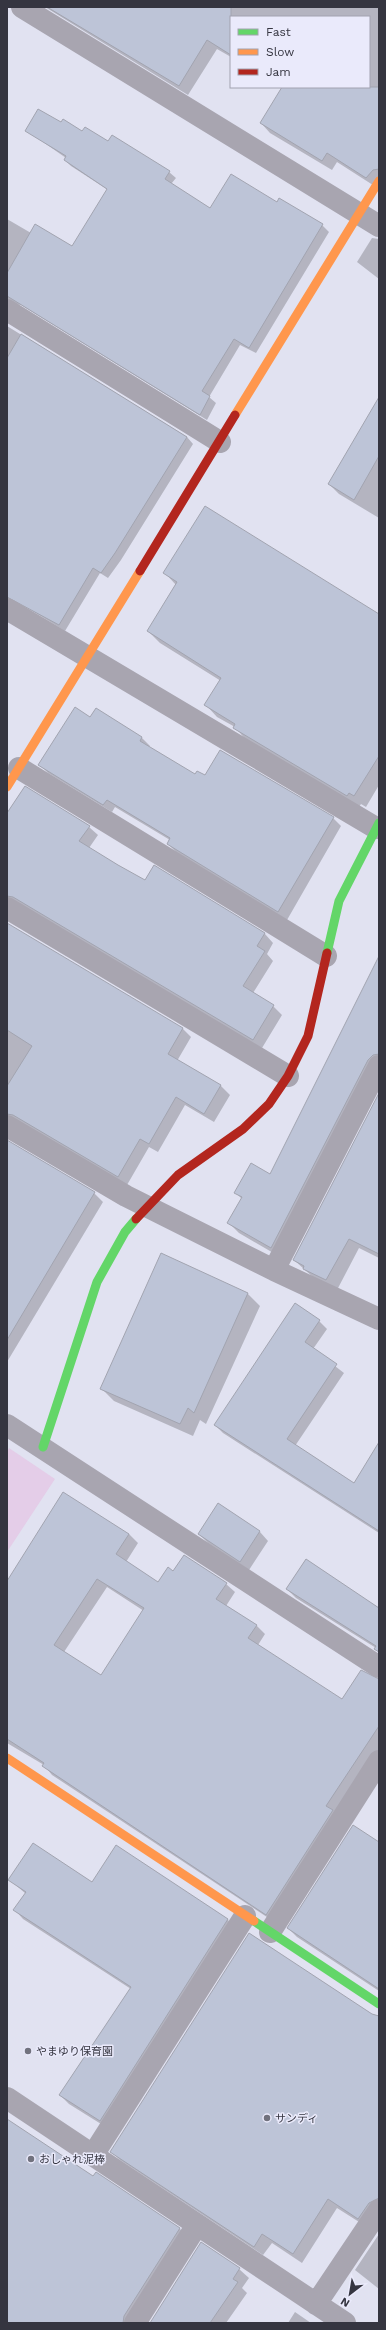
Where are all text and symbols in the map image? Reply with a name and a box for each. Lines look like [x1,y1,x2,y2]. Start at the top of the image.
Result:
legend [230,16,370,88]
text: Fast [266,25,291,39]
text: Slow [266,45,294,59]
text: Jam [266,65,291,79]
place label: やまゆり保育園 [36,2045,113,2058]
marker: やまゆり保育園 [23,2046,33,2056]
place label: サンディ [275,2112,318,2125]
marker: サンディ [262,2113,272,2123]
place label: おしゃれ泥棒 [39,2153,105,2166]
marker: おしゃれ泥棒 [26,2154,36,2164]
north arrow [330,2274,370,2314]
text: N [338,2294,352,2310]

